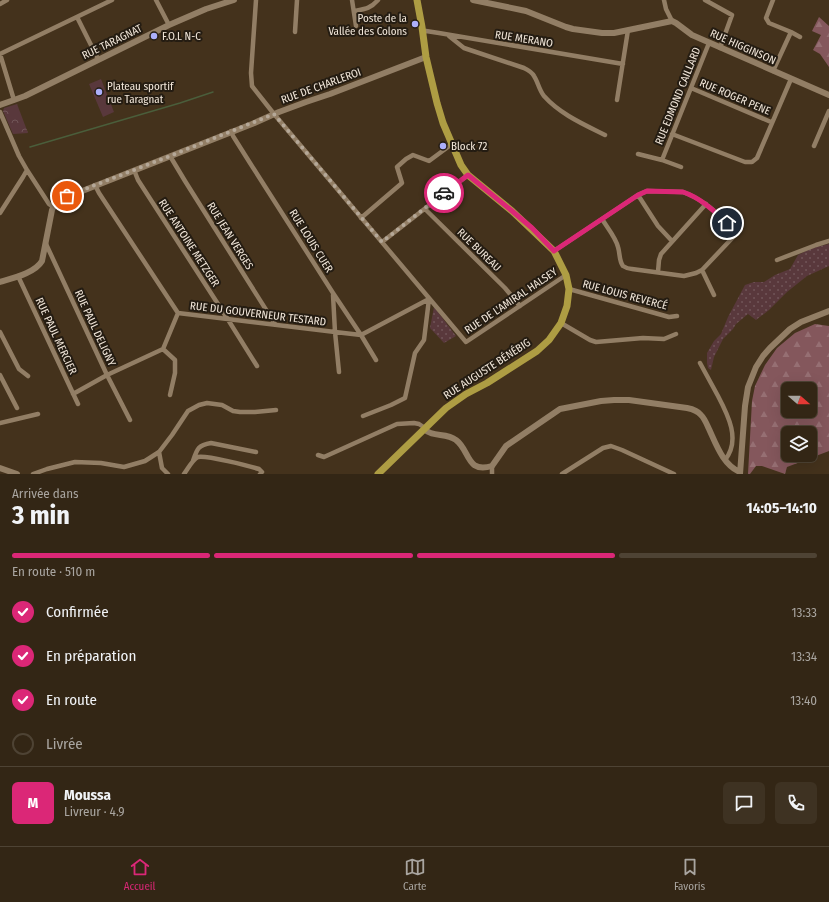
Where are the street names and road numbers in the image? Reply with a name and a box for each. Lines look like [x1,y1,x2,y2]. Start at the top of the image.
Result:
street label: RUE TARAGNAT [80,21,145,62]
street label: RUE HIGGINSON [708,27,778,67]
street label: RUE MERANO [494,28,554,50]
street label: RUE EDMOND CAILLARD [652,45,704,147]
street label: RUE DE CHARLEROI [279,66,363,106]
street label: RUE ROGER PENE [698,76,772,118]
street label: RUE ANTOINE METZGER [156,197,222,289]
street label: RUE JEAN VERGES [204,200,256,272]
street label: RUE LOUIS CUER [286,207,336,275]
street label: RUE BUREAU [454,226,504,274]
street label: RUE DE L'AMIRAL HALSEY [462,265,560,337]
street label: RUE LOUIS REVERCÉ [581,276,669,313]
street label: RUE PAUL DELIGNY [72,288,119,369]
street label: RUE PAUL MERCIER [33,295,79,377]
street label: RUE DU GOUVERNEUR TESTARD [189,299,327,329]
street label: RUE AUGUSTE BÉNÉBIG [440,335,533,402]

